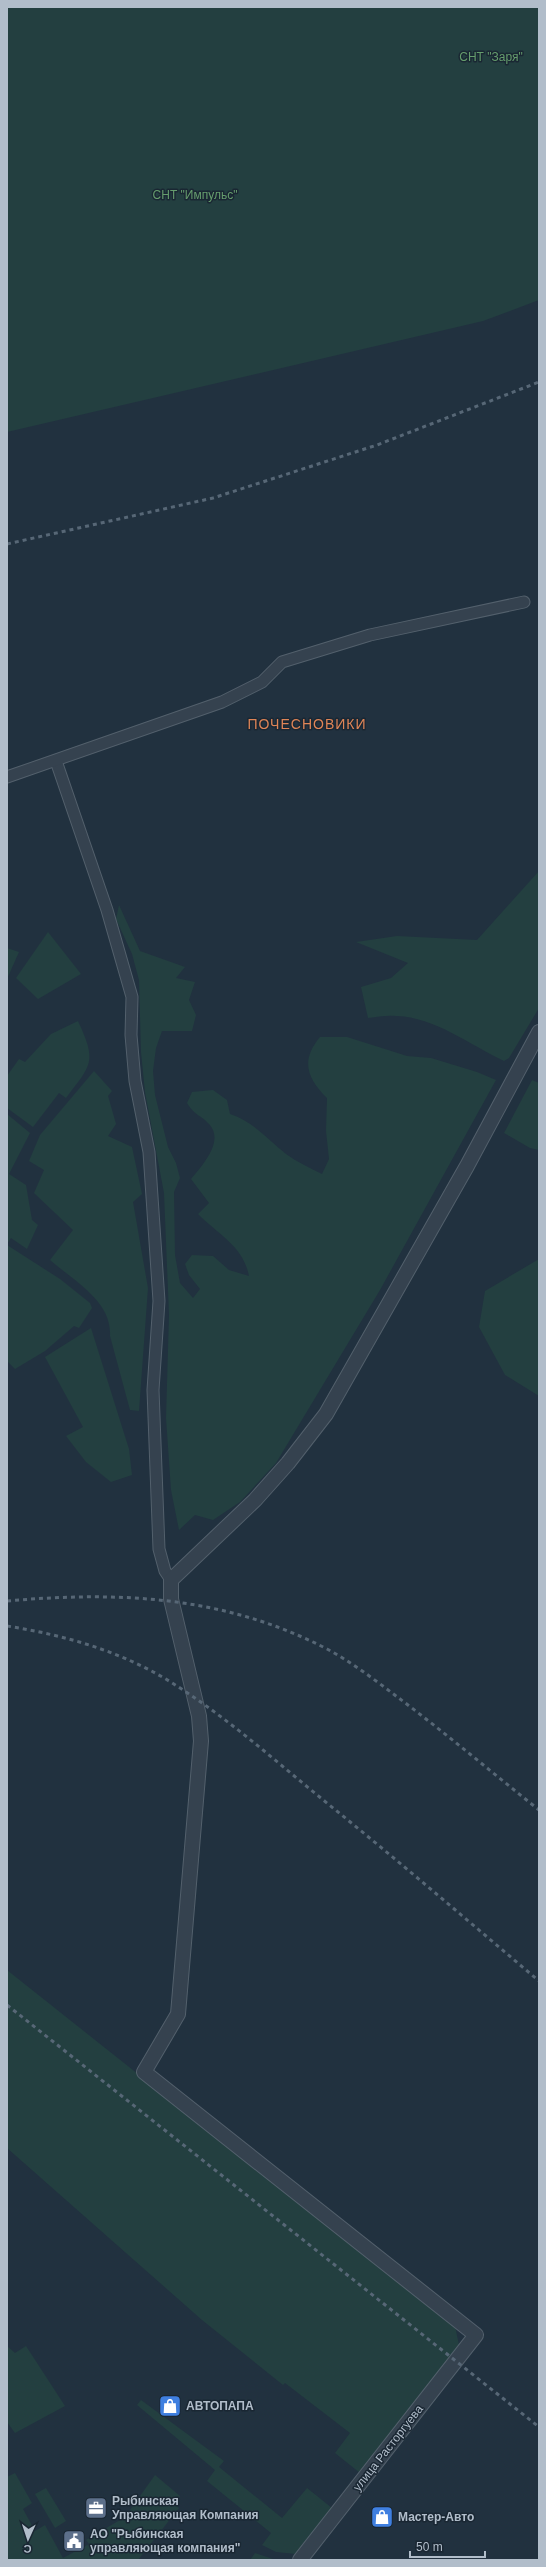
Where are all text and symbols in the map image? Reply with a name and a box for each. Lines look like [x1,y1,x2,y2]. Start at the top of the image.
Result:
park label: СНТ "Заря" [459,50,523,64]
park label: СНТ "Импульс" [153,188,237,202]
district label: ПОЧЕСНОВИКИ [247,716,367,732]
shop icon: АВТОПАПА [157,2393,183,2419]
place label: АВТОПАПА [186,2399,254,2413]
street label: улица Расторгуева [350,2402,426,2494]
place label: Рыбинская Управляющая Компания [112,2494,259,2522]
office icon: Рыбинская Управляющая Компания [83,2495,109,2521]
shop icon: Мастер-Авто [369,2504,395,2530]
place label: Мастер-Авто [398,2510,474,2524]
north arrow [8,2519,48,2559]
place label: АО "Рыбинская управляющая компания" [90,2527,240,2555]
public building icon: АО "Рыбинская управляющая компания" [61,2528,87,2554]
scale bar [410,2533,485,2559]
text: 50 m [416,2540,443,2554]
text: С [23,2543,32,2555]

